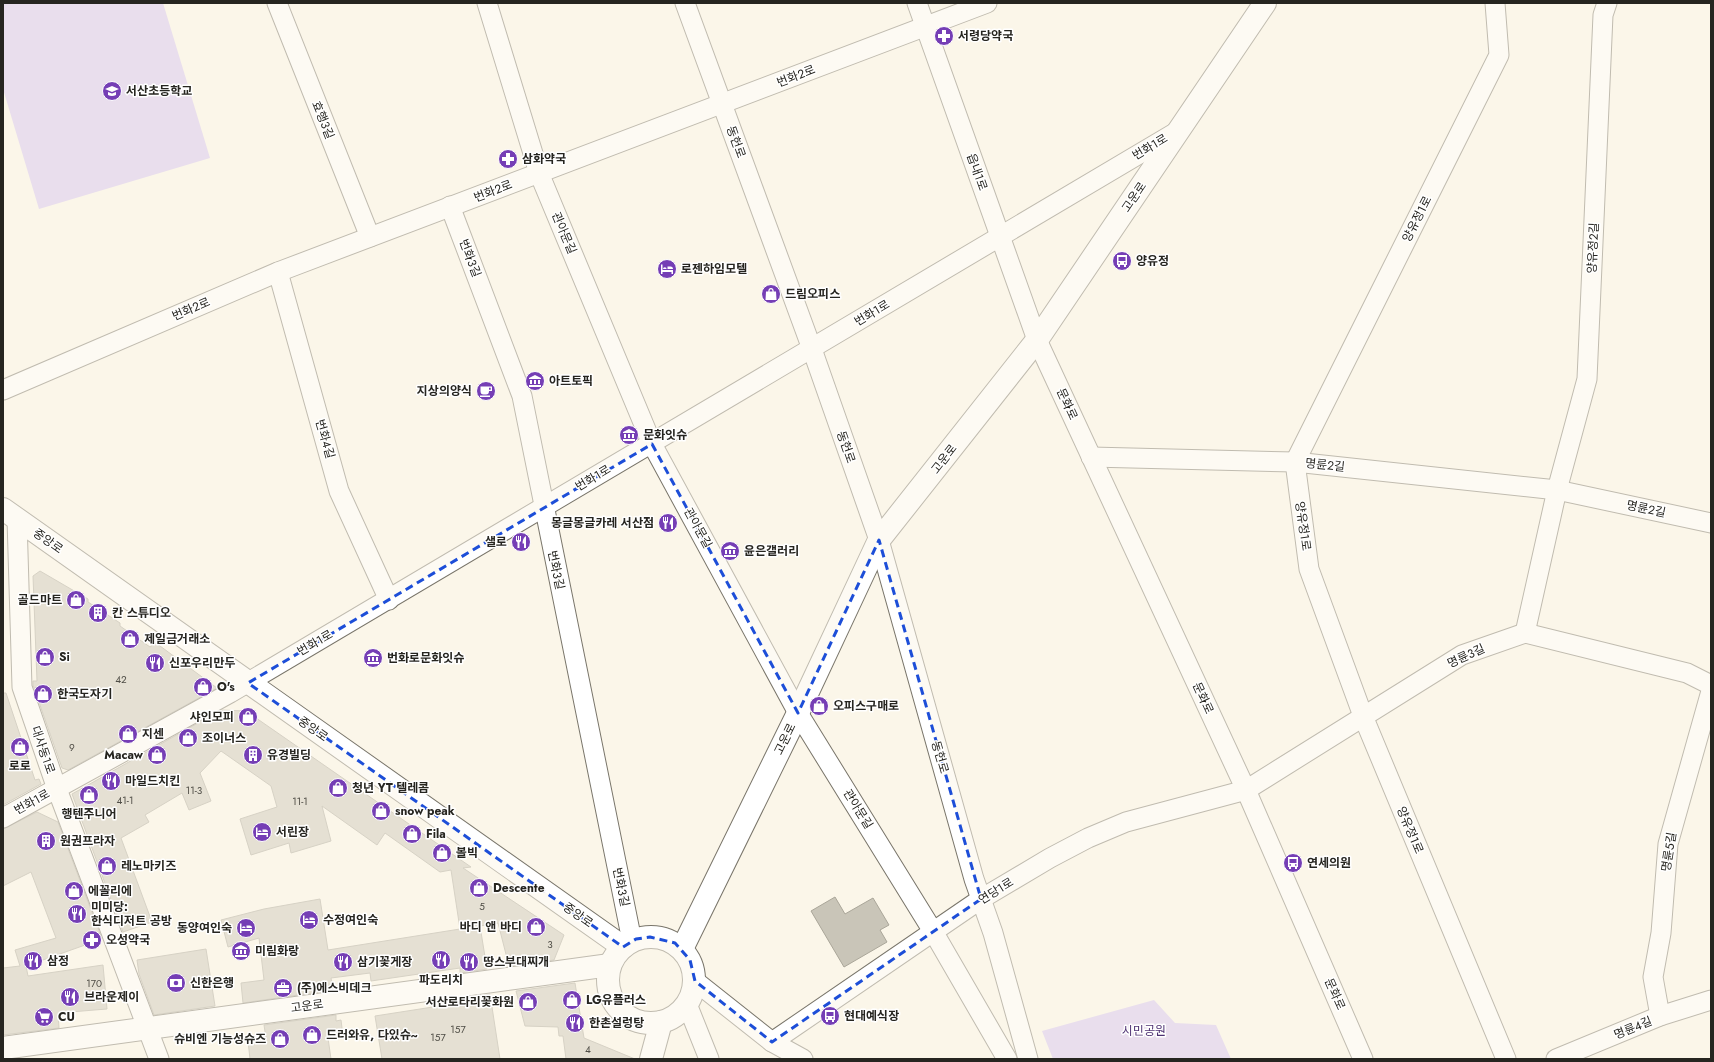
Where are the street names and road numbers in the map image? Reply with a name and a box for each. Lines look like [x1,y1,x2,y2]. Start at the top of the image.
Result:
street label: 번화2로 [774,60,818,92]
street label: 효행3길 [307,98,339,142]
street label: 동헌로 [722,123,750,161]
street label: 번화1로 [1129,129,1171,165]
street label: 읍내1로 [962,151,992,193]
street label: 번화2로 [471,175,515,207]
street label: 고운로 [1117,178,1151,216]
street label: 양유정1로 [1398,193,1436,245]
street label: 관아문길 [547,209,581,257]
street label: 양유정2길 [1583,222,1603,274]
street label: 번화3길 [454,236,486,280]
street label: 번화2로 [169,293,213,325]
street label: 번화1로 [851,295,893,331]
street label: 문화로 [1052,385,1082,423]
street label: 번화4길 [311,417,339,461]
street label: 동헌로 [832,428,860,466]
street label: 고운로 [927,440,961,478]
street label: 명륜2길 [1304,454,1346,476]
street label: 번화1로 [572,460,614,496]
street label: 명륜2길 [1625,496,1667,522]
street label: 양유정1로 [1291,500,1315,552]
street label: 관아문길 [679,504,717,552]
street label: 중앙로 [29,524,67,558]
street label: 번화3길 [543,549,569,591]
street label: 번화1로 [294,626,336,660]
street label: 명륜3길 [1444,639,1488,673]
street label: 문화로 [1188,679,1218,717]
street label: 중앙로 [294,712,332,746]
street label: 고운로 [770,720,800,758]
street label: 대사동1로 [26,724,60,776]
street label: 동헌로 [927,739,953,775]
street label: 번화1로 [11,785,53,819]
street label: 관아문길 [839,786,877,832]
street label: 양유정1로 [1392,804,1428,856]
street label: 명륜5길 [1657,831,1681,873]
street label: 번화3길 [608,866,634,908]
street label: 연당1로 [975,873,1017,909]
street label: 중앙로 [559,898,597,932]
street label: 문화로 [1320,975,1350,1013]
street label: 고운로 [289,995,325,1017]
street label: 명륜4길 [1611,1012,1655,1044]

